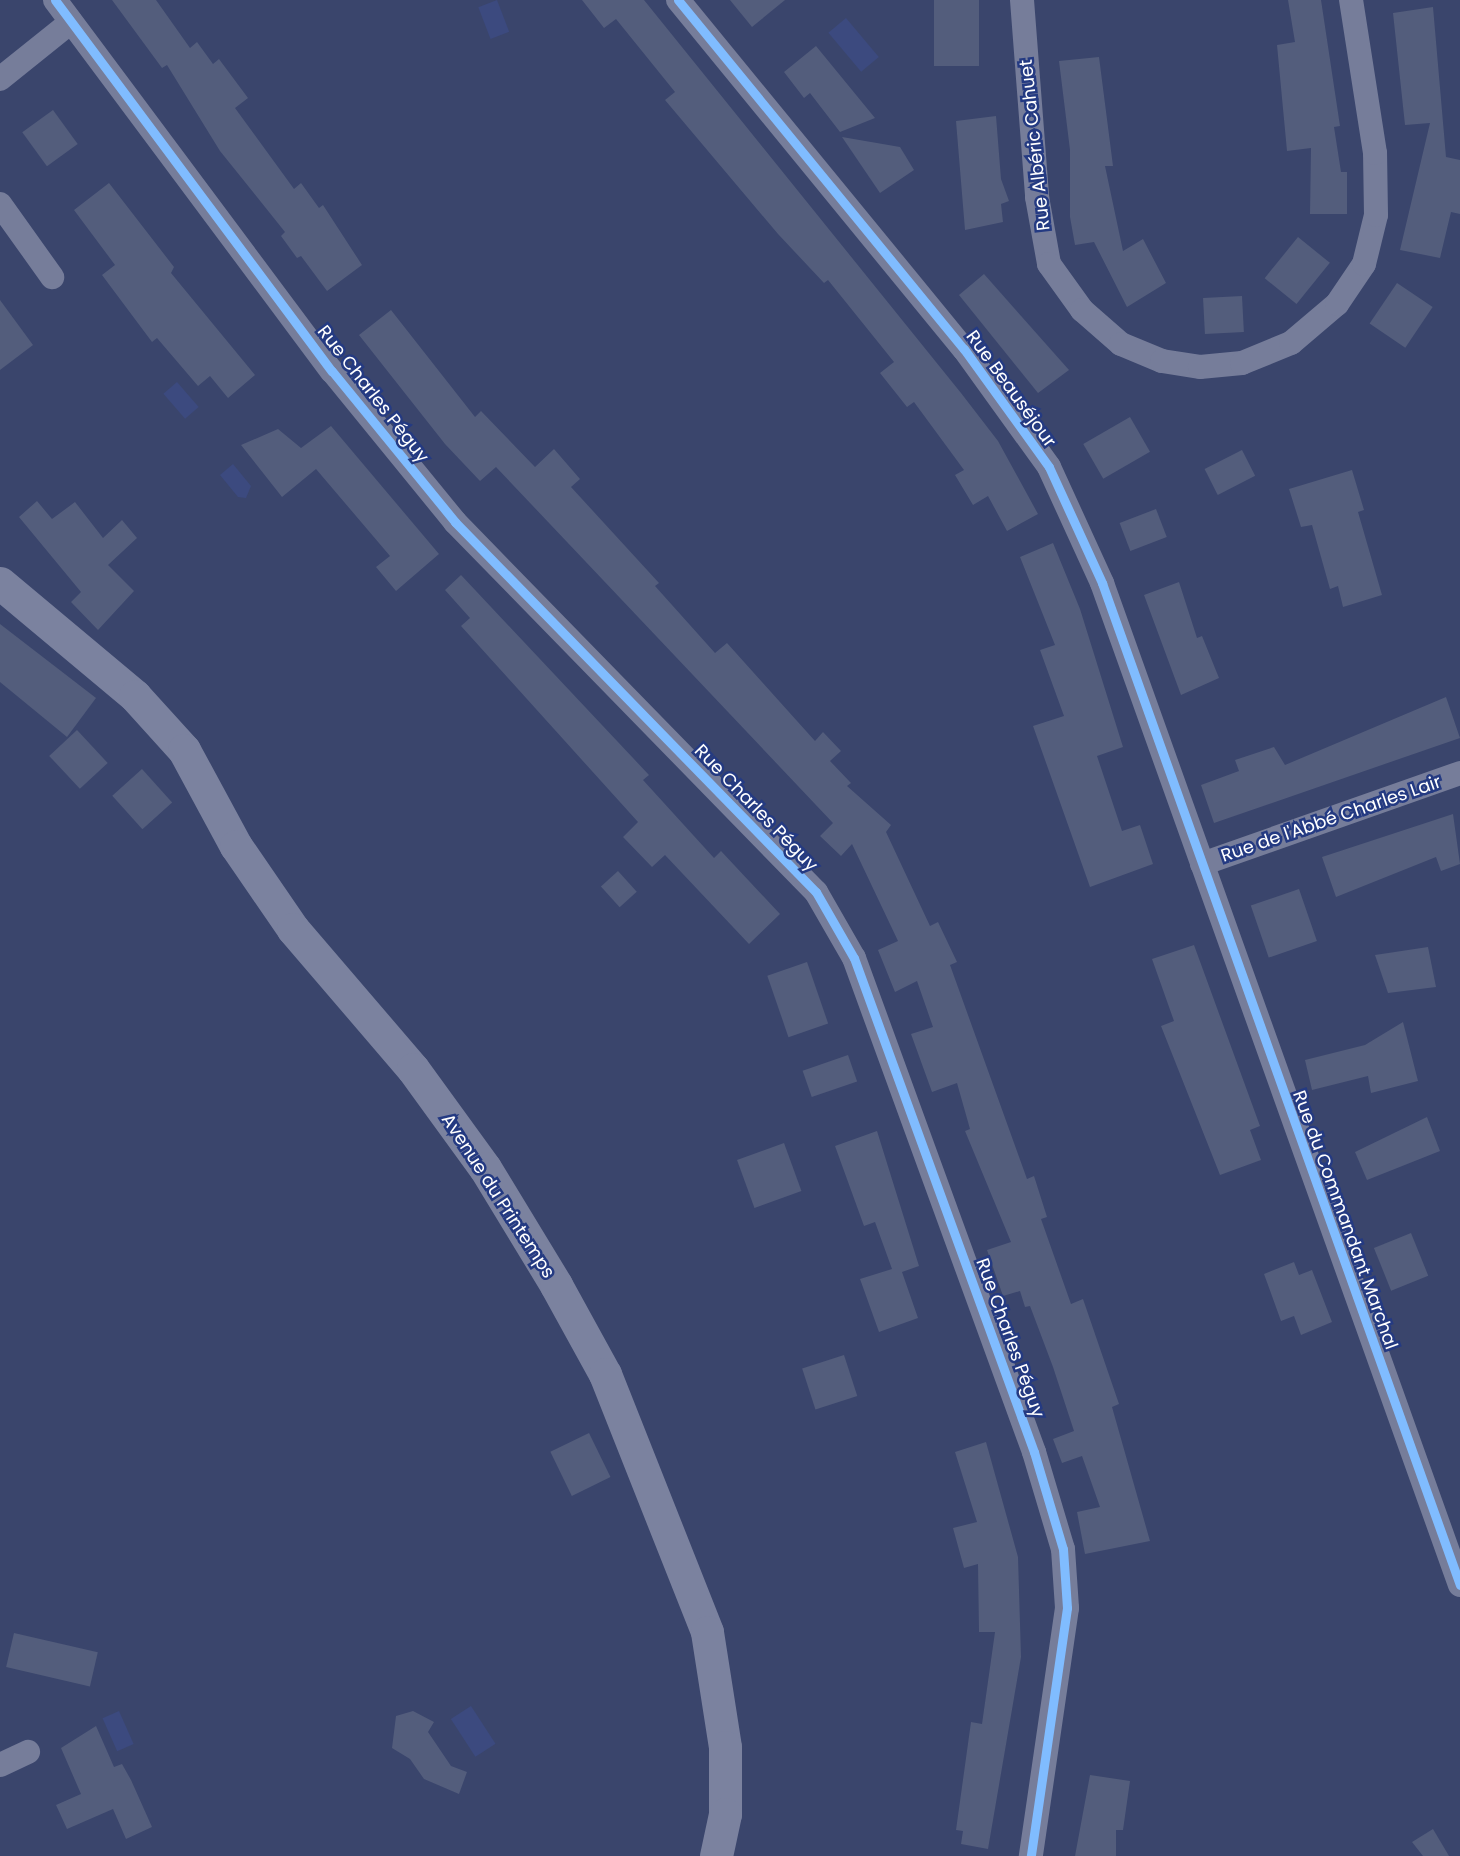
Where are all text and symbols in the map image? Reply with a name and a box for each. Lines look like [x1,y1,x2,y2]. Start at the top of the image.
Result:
street label: Rue Albéric Cahuet [1015,58,1055,232]
street label: Rue Charles Péguy [313,321,433,467]
street label: Rue Beauséjour [961,326,1061,452]
street label: Rue Charles Péguy [690,740,822,876]
street label: Rue de l'Abbé Charles Lair [1218,771,1444,867]
street label: Rue du Commandant Marchal [1288,1088,1402,1352]
street label: Avenue du Printemps [437,1110,559,1282]
street label: Rue Charles Péguy [971,1255,1049,1421]

